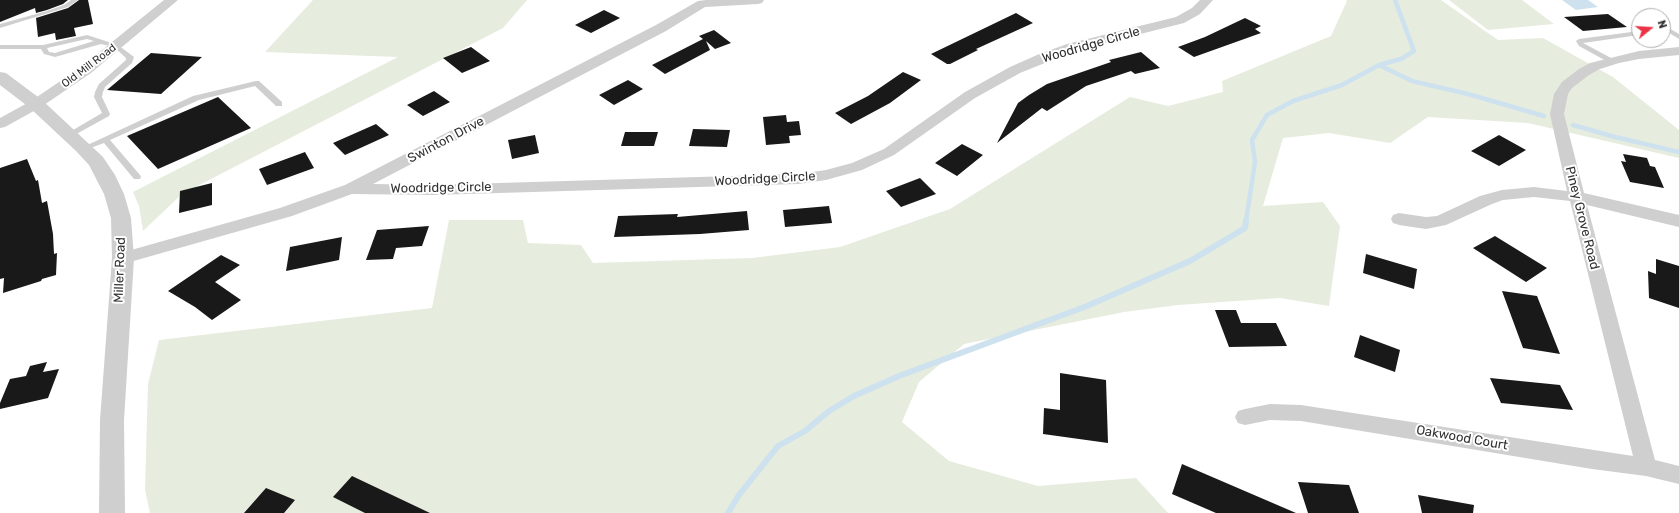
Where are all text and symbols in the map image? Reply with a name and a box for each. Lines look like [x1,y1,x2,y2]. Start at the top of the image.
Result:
north arrow [1631,8,1671,48]
text: N [1655,19,1669,30]
street label: Woodridge Circle [1040,24,1142,66]
street label: Old Mill Road [59,41,119,91]
street label: Swinton Drive [405,113,487,167]
street label: Piney Grove Road [1562,165,1602,271]
street label: Woodridge Circle [714,169,816,189]
street label: Woodridge Circle [390,179,492,197]
street label: Miller Road [111,237,129,303]
street label: Oakwood Court [1415,422,1509,454]

